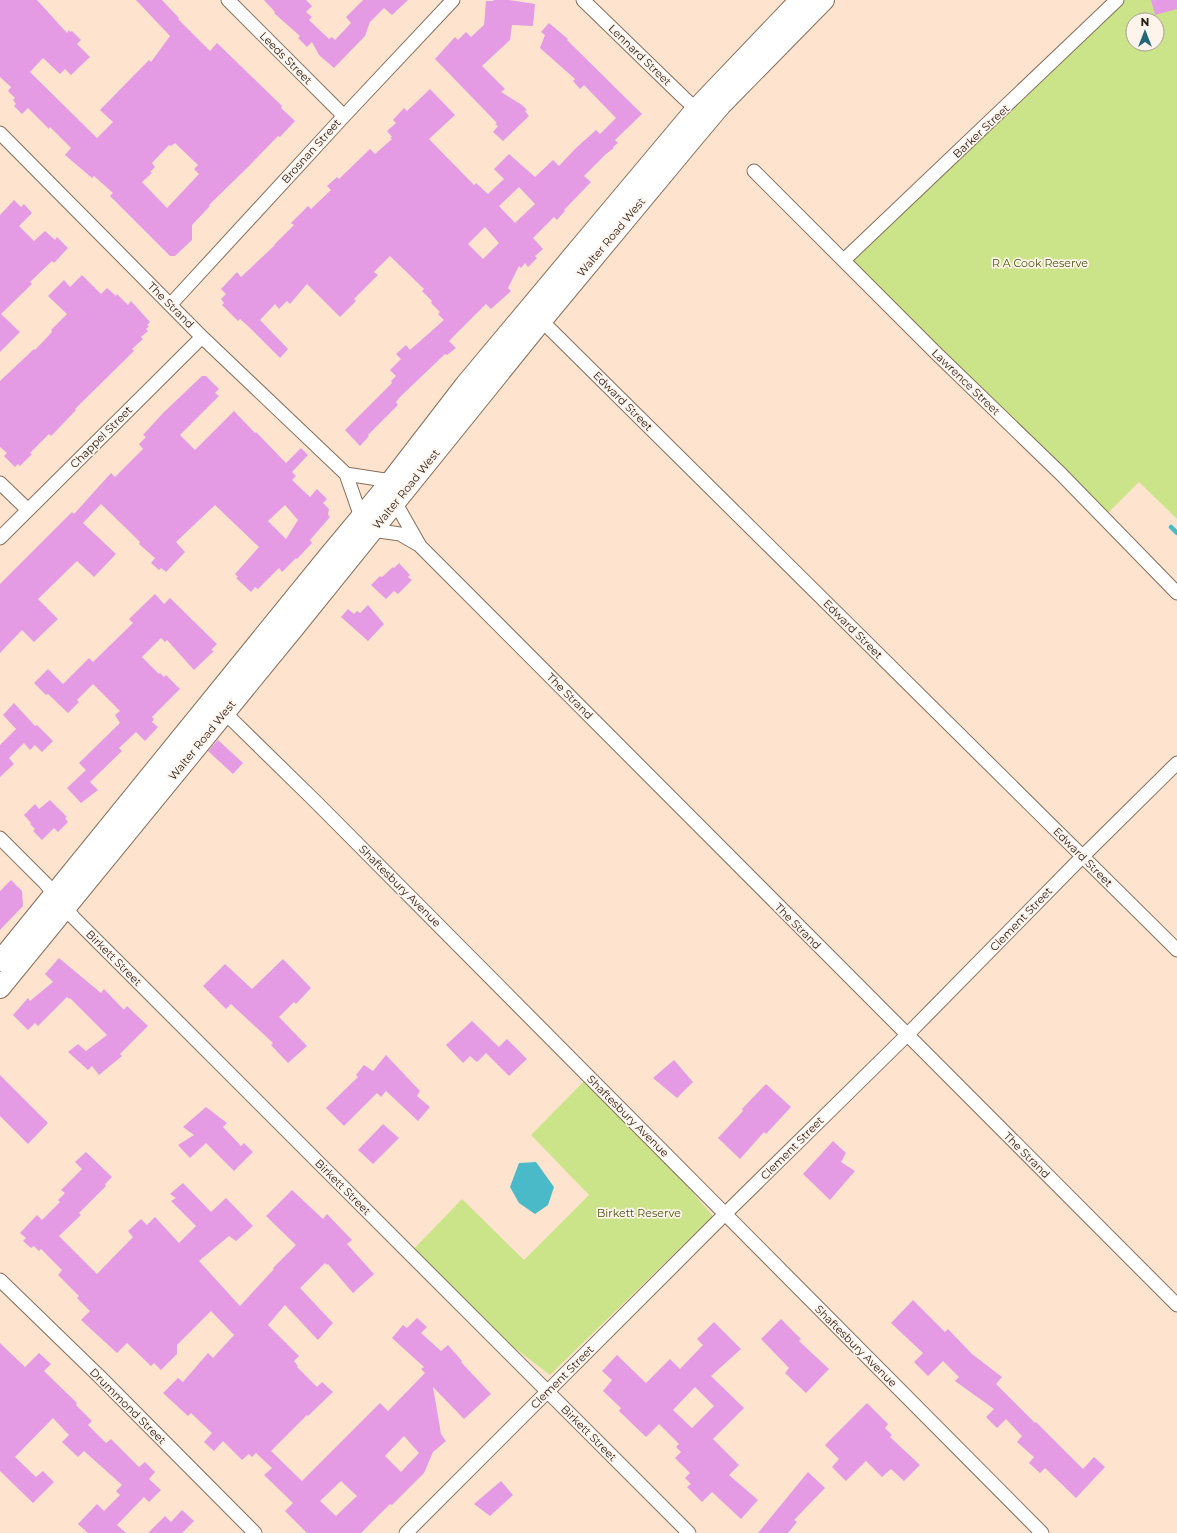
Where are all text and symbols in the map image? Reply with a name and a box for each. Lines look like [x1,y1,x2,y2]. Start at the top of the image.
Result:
north arrow [1125,12,1165,52]
text: N [1141,15,1149,29]
street label: Lennard Street [606,21,675,89]
street label: Leeds Street [257,29,316,88]
street label: Barker Street [950,101,1013,161]
street label: Brosnan Street [278,115,344,186]
street label: Walter Road West [574,194,648,279]
park label: R A Cook Reserve [992,256,1088,270]
street label: The Strand [145,279,197,331]
street label: Lawrence Street [929,346,1004,419]
street label: Edward Street [590,368,656,434]
street label: Chappel Street [67,403,135,471]
street label: Walter Road West [369,446,443,532]
street label: Edward Street [820,596,886,662]
street label: The Strand [544,670,596,722]
street label: Walter Road West [165,697,239,783]
street label: Edward Street [1050,824,1116,890]
street label: Shaftesbury Avenue [356,842,444,930]
street label: Clement Street [987,884,1055,954]
street label: The Strand [772,900,824,952]
street label: Birkett Street [83,927,145,989]
street label: Shaftesbury Avenue [584,1072,672,1160]
street label: Clement Street [757,1113,827,1183]
street label: The Strand [1001,1129,1053,1181]
street label: Birkett Street [312,1156,374,1218]
park label: Birkett Reserve [597,1206,681,1220]
street label: Shaftesbury Avenue [812,1302,900,1390]
street label: Clement Street [527,1342,597,1412]
street label: Drummond Street [87,1365,169,1447]
street label: Birkett Street [558,1402,620,1464]

